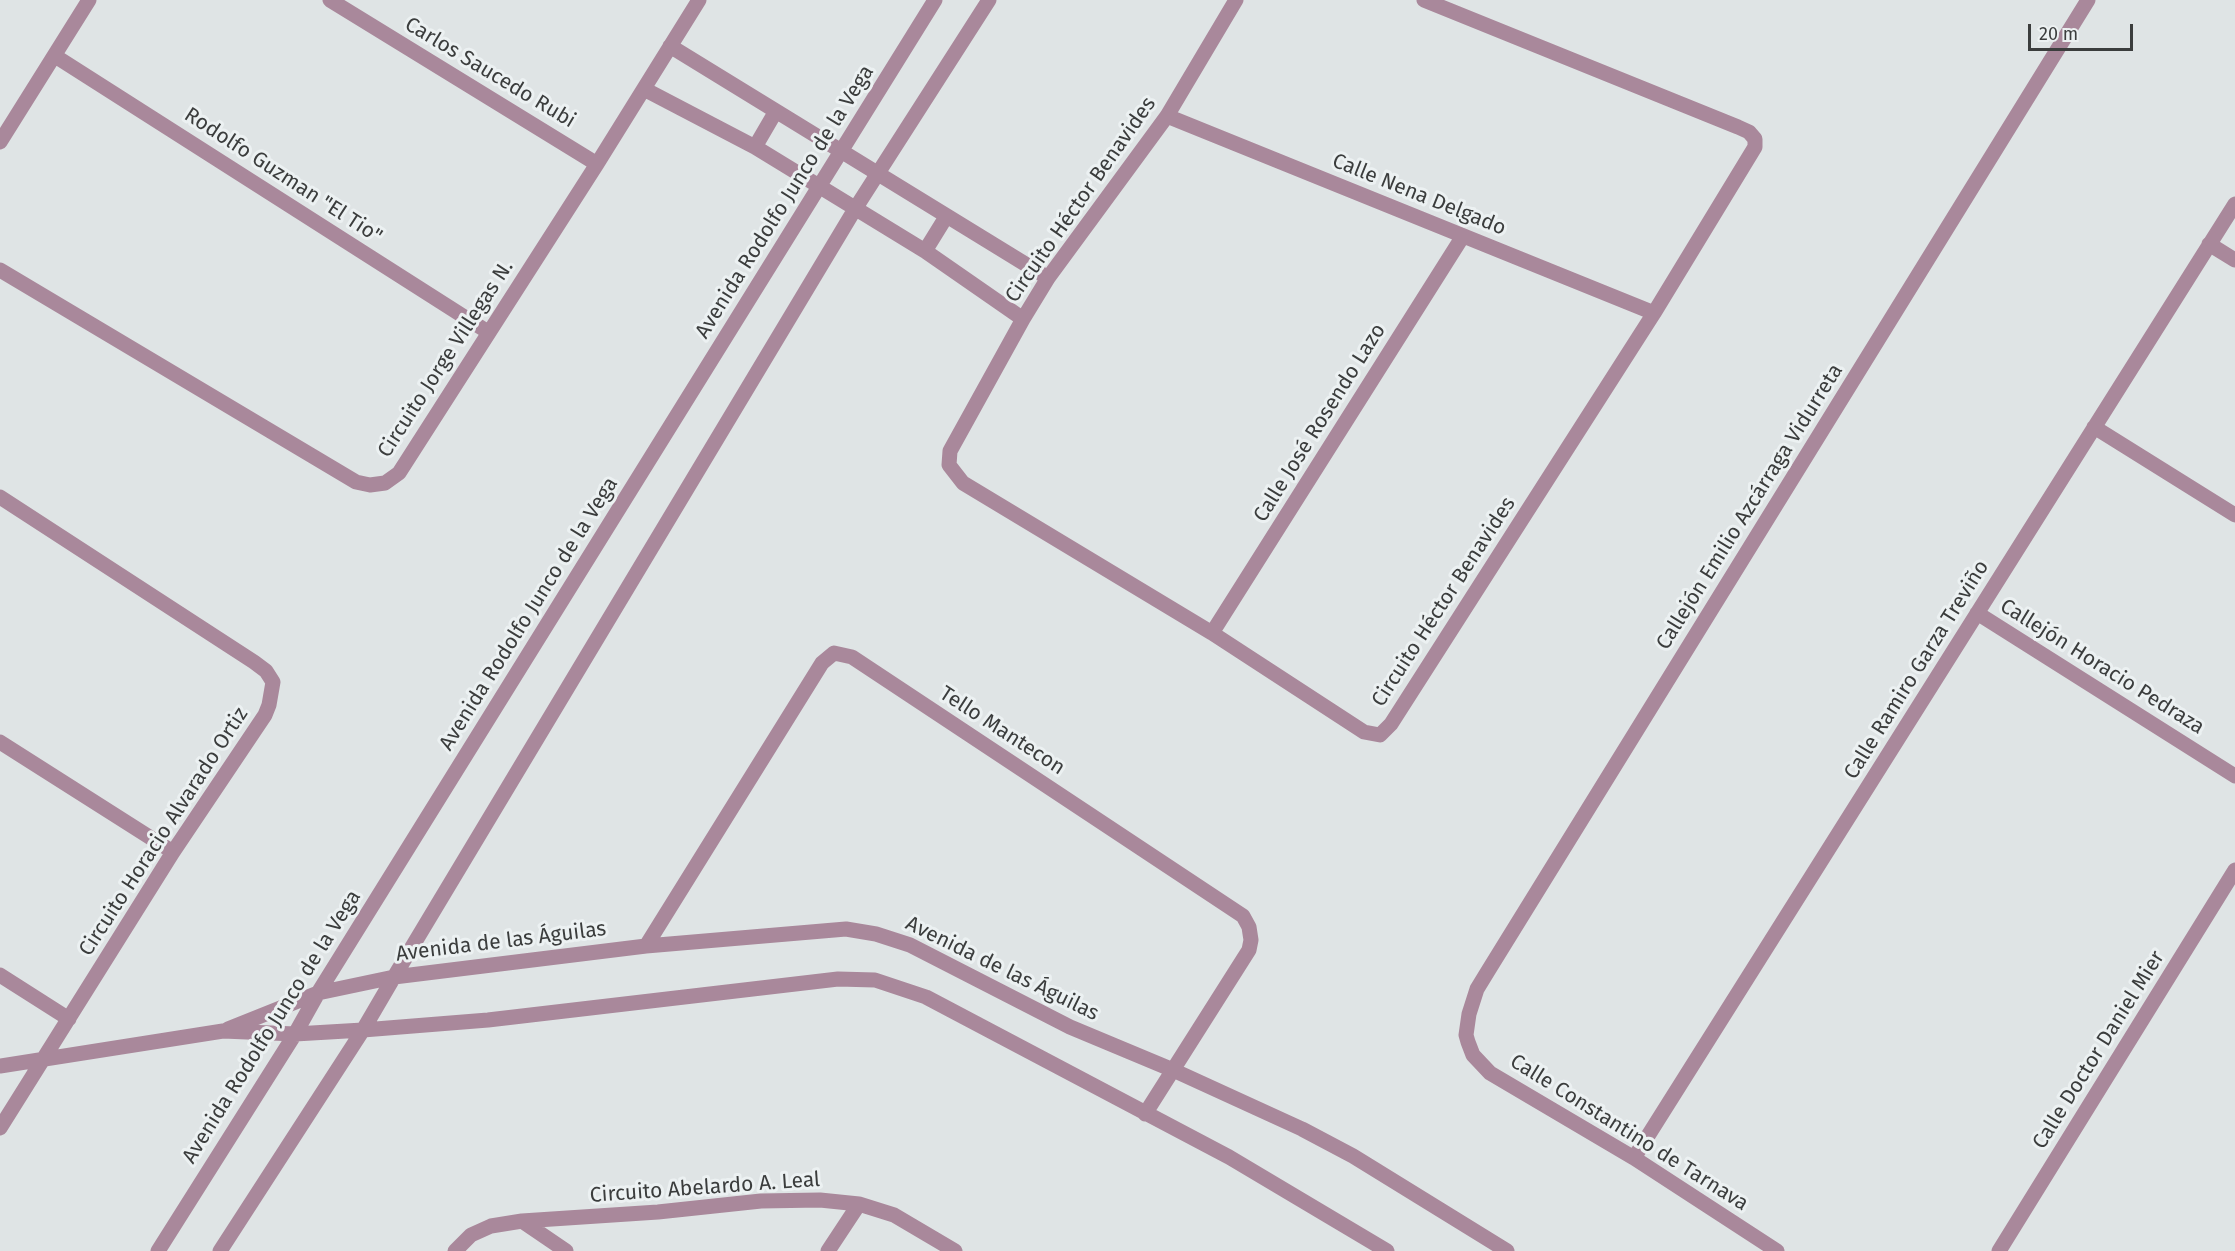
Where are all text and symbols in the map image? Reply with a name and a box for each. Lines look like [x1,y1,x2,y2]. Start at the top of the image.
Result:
street label: Carlos Saucedo Rubi [400,12,580,134]
scale bar [2031,12,2136,50]
text: 20 m [2039,23,2078,45]
street label: Avenida Rodolfo Junco de la Vega [690,61,880,343]
street label: Circuito Héctor Benavides [1000,92,1162,308]
street label: Rodolfo Guzman "El Tio" [179,103,387,249]
street label: Calle Nena Delgado [1329,149,1509,241]
street label: Circuito Jorge Villegas N. [373,256,519,462]
street label: Calle José Rosendo Lazo [1249,319,1391,527]
street label: Callejón Emilio Azcárraga Vidurreta [1651,360,1849,654]
street label: Avenida Rodolfo Junco de la Vega [434,473,624,755]
street label: Circuito Héctor Benavides [1367,492,1521,712]
street label: Calle Ramiro Garza Treviño [1839,556,1995,784]
street label: Callejón Horacio Pedraza [1995,594,2209,740]
street label: Tello Mantecon [935,681,1069,781]
street label: Circuito Horacio Alvarado Ortiz [74,703,254,961]
street label: Avenida Rodolfo Junco de la Vega [177,886,367,1168]
street label: Avenida de las Águilas [901,911,1103,1027]
street label: Avenida de las Águilas [394,917,608,967]
street label: Calle Doctor Daniel Mier [2028,946,2170,1154]
street label: Calle Constantino de Tarnava [1505,1049,1753,1217]
street label: Circuito Abelardo A. Leal [589,1167,821,1209]

